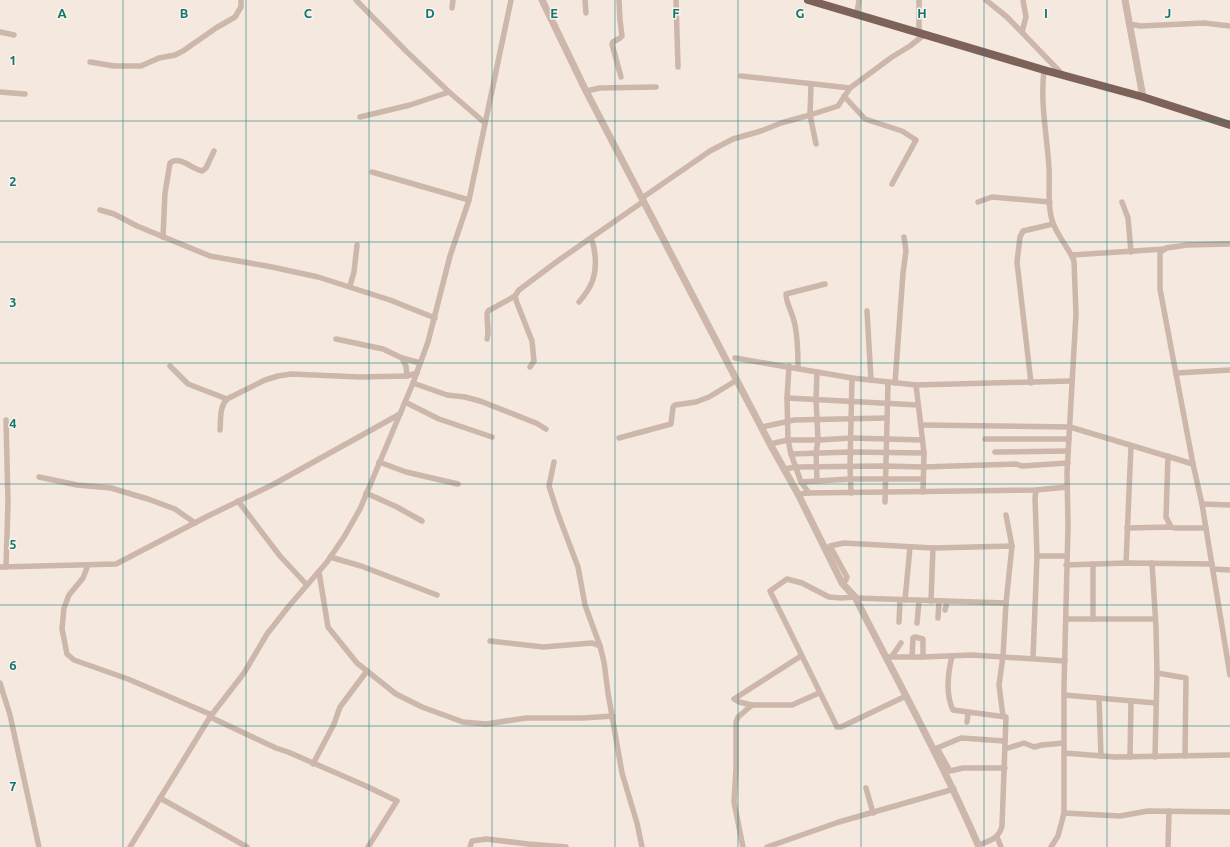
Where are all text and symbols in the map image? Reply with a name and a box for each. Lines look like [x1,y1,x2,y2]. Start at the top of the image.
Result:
text: A [57,6,67,20]
text: B [180,6,189,20]
text: C [304,6,313,20]
text: D [425,6,435,20]
text: E [550,6,558,20]
text: F [672,6,680,20]
text: G [796,6,805,20]
text: H [917,6,927,20]
text: I [1044,6,1048,20]
text: J [1165,6,1171,20]
text: 1 [9,53,17,67]
text: 2 [9,174,17,188]
text: 3 [9,295,17,309]
text: 4 [9,416,17,430]
text: 5 [9,537,17,551]
text: 6 [9,658,17,672]
text: 7 [9,779,17,793]

